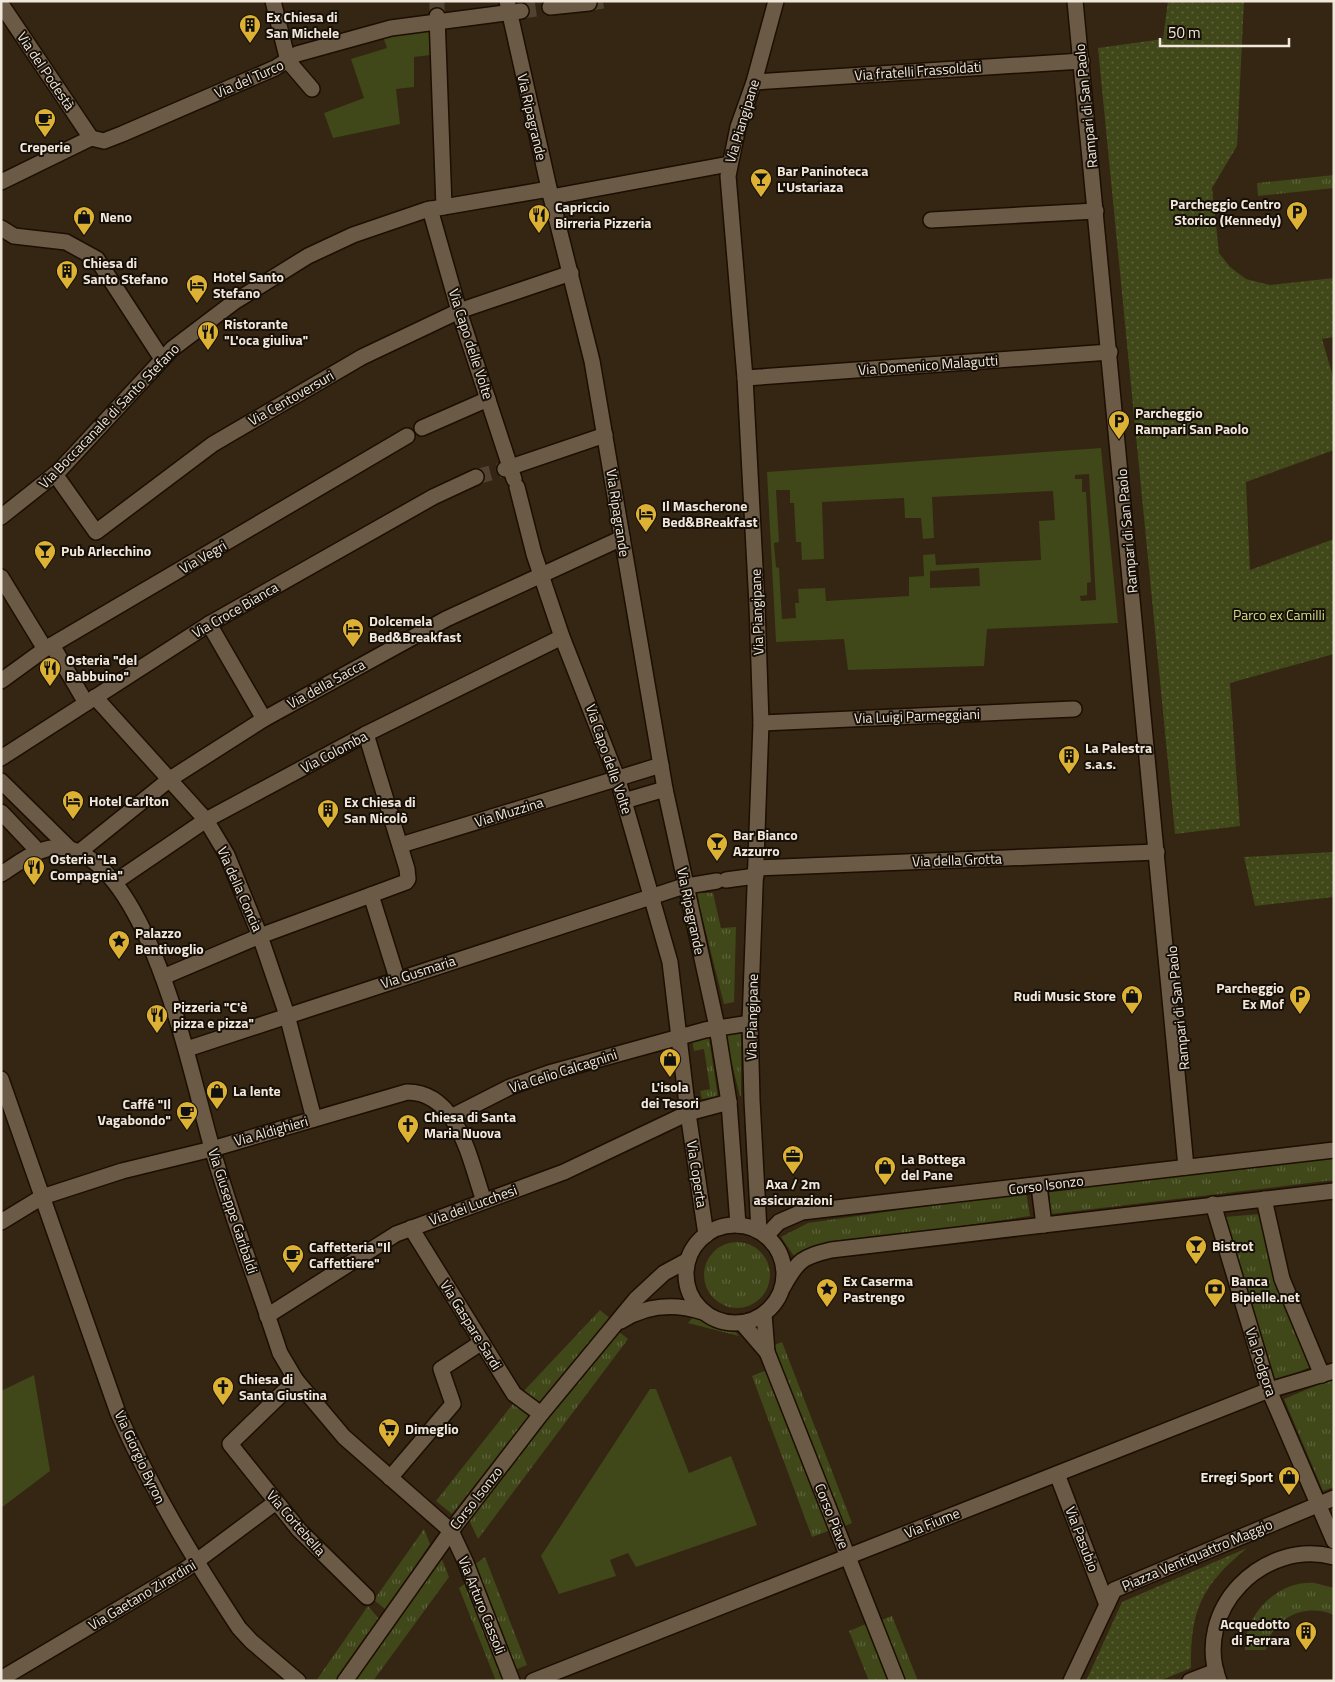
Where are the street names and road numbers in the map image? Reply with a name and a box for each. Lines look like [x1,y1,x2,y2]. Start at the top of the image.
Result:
street label: Via del Podestà [12,27,80,114]
street label: Rampari di San Paolo [1069,43,1102,169]
street label: Via del Turco [211,54,287,103]
street label: Via fratelli Frassoldati [854,56,982,85]
street label: Via Ripagrande [512,71,553,162]
street label: Via Piangipane [719,76,764,165]
street label: Via Capo delle Volte [444,286,499,402]
street label: Via Boccacanale di Santo Stefano [34,338,184,493]
street label: Via Domenico Malagutti [857,349,999,380]
street label: Via Centoversuri [244,365,338,431]
street label: Via Ripagrande [601,468,636,558]
street label: Rampari di San Paolo [1111,468,1142,594]
street label: Via Vegri [175,535,230,578]
street label: Via Piangipane [744,568,769,656]
street label: Via Croce Bianca [188,576,282,643]
street label: Via della Sacca [283,654,368,714]
street label: Via Capo delle Volte [581,701,638,817]
street label: Via Luigi Parmeggiani [854,703,980,728]
street label: Via Colomba [297,725,371,778]
street label: Via Muzzina [472,791,546,832]
street label: Via della Concia [212,843,269,935]
street label: Via della Grotta [912,847,1002,872]
street label: Via Ripagrande [672,865,711,956]
street label: Rampari di San Paolo [1161,945,1194,1071]
street label: Via Gusmaria [378,950,458,993]
street label: Via Piangipane [740,974,763,1060]
street label: Via Celio Calcagnini [506,1043,619,1098]
street label: Via Aldighieri [231,1110,310,1151]
street label: Via Coperta [682,1139,713,1209]
street label: Via Giuseppe Garibaldi [203,1146,264,1276]
street label: Corso Isonzo [1007,1169,1085,1200]
street label: Via dei Lucchesi [426,1179,520,1230]
street label: Via Gaspare Sardi [435,1276,507,1374]
street label: Via Podgora [1241,1325,1282,1399]
street label: Via Giorgio Byron [110,1407,171,1507]
street label: Corso Isonzo [444,1462,507,1534]
street label: Corso Piave [810,1480,855,1552]
street label: Via Cortebella [262,1485,331,1560]
street label: Via Fiume [901,1502,963,1543]
street label: Via Pasubio [1060,1503,1105,1574]
street label: Piazza Ventiquattro Maggio [1118,1513,1275,1596]
street label: Via Arturo Cassoli [453,1553,512,1657]
street label: Via Gaetano Zirardini [84,1554,199,1635]

